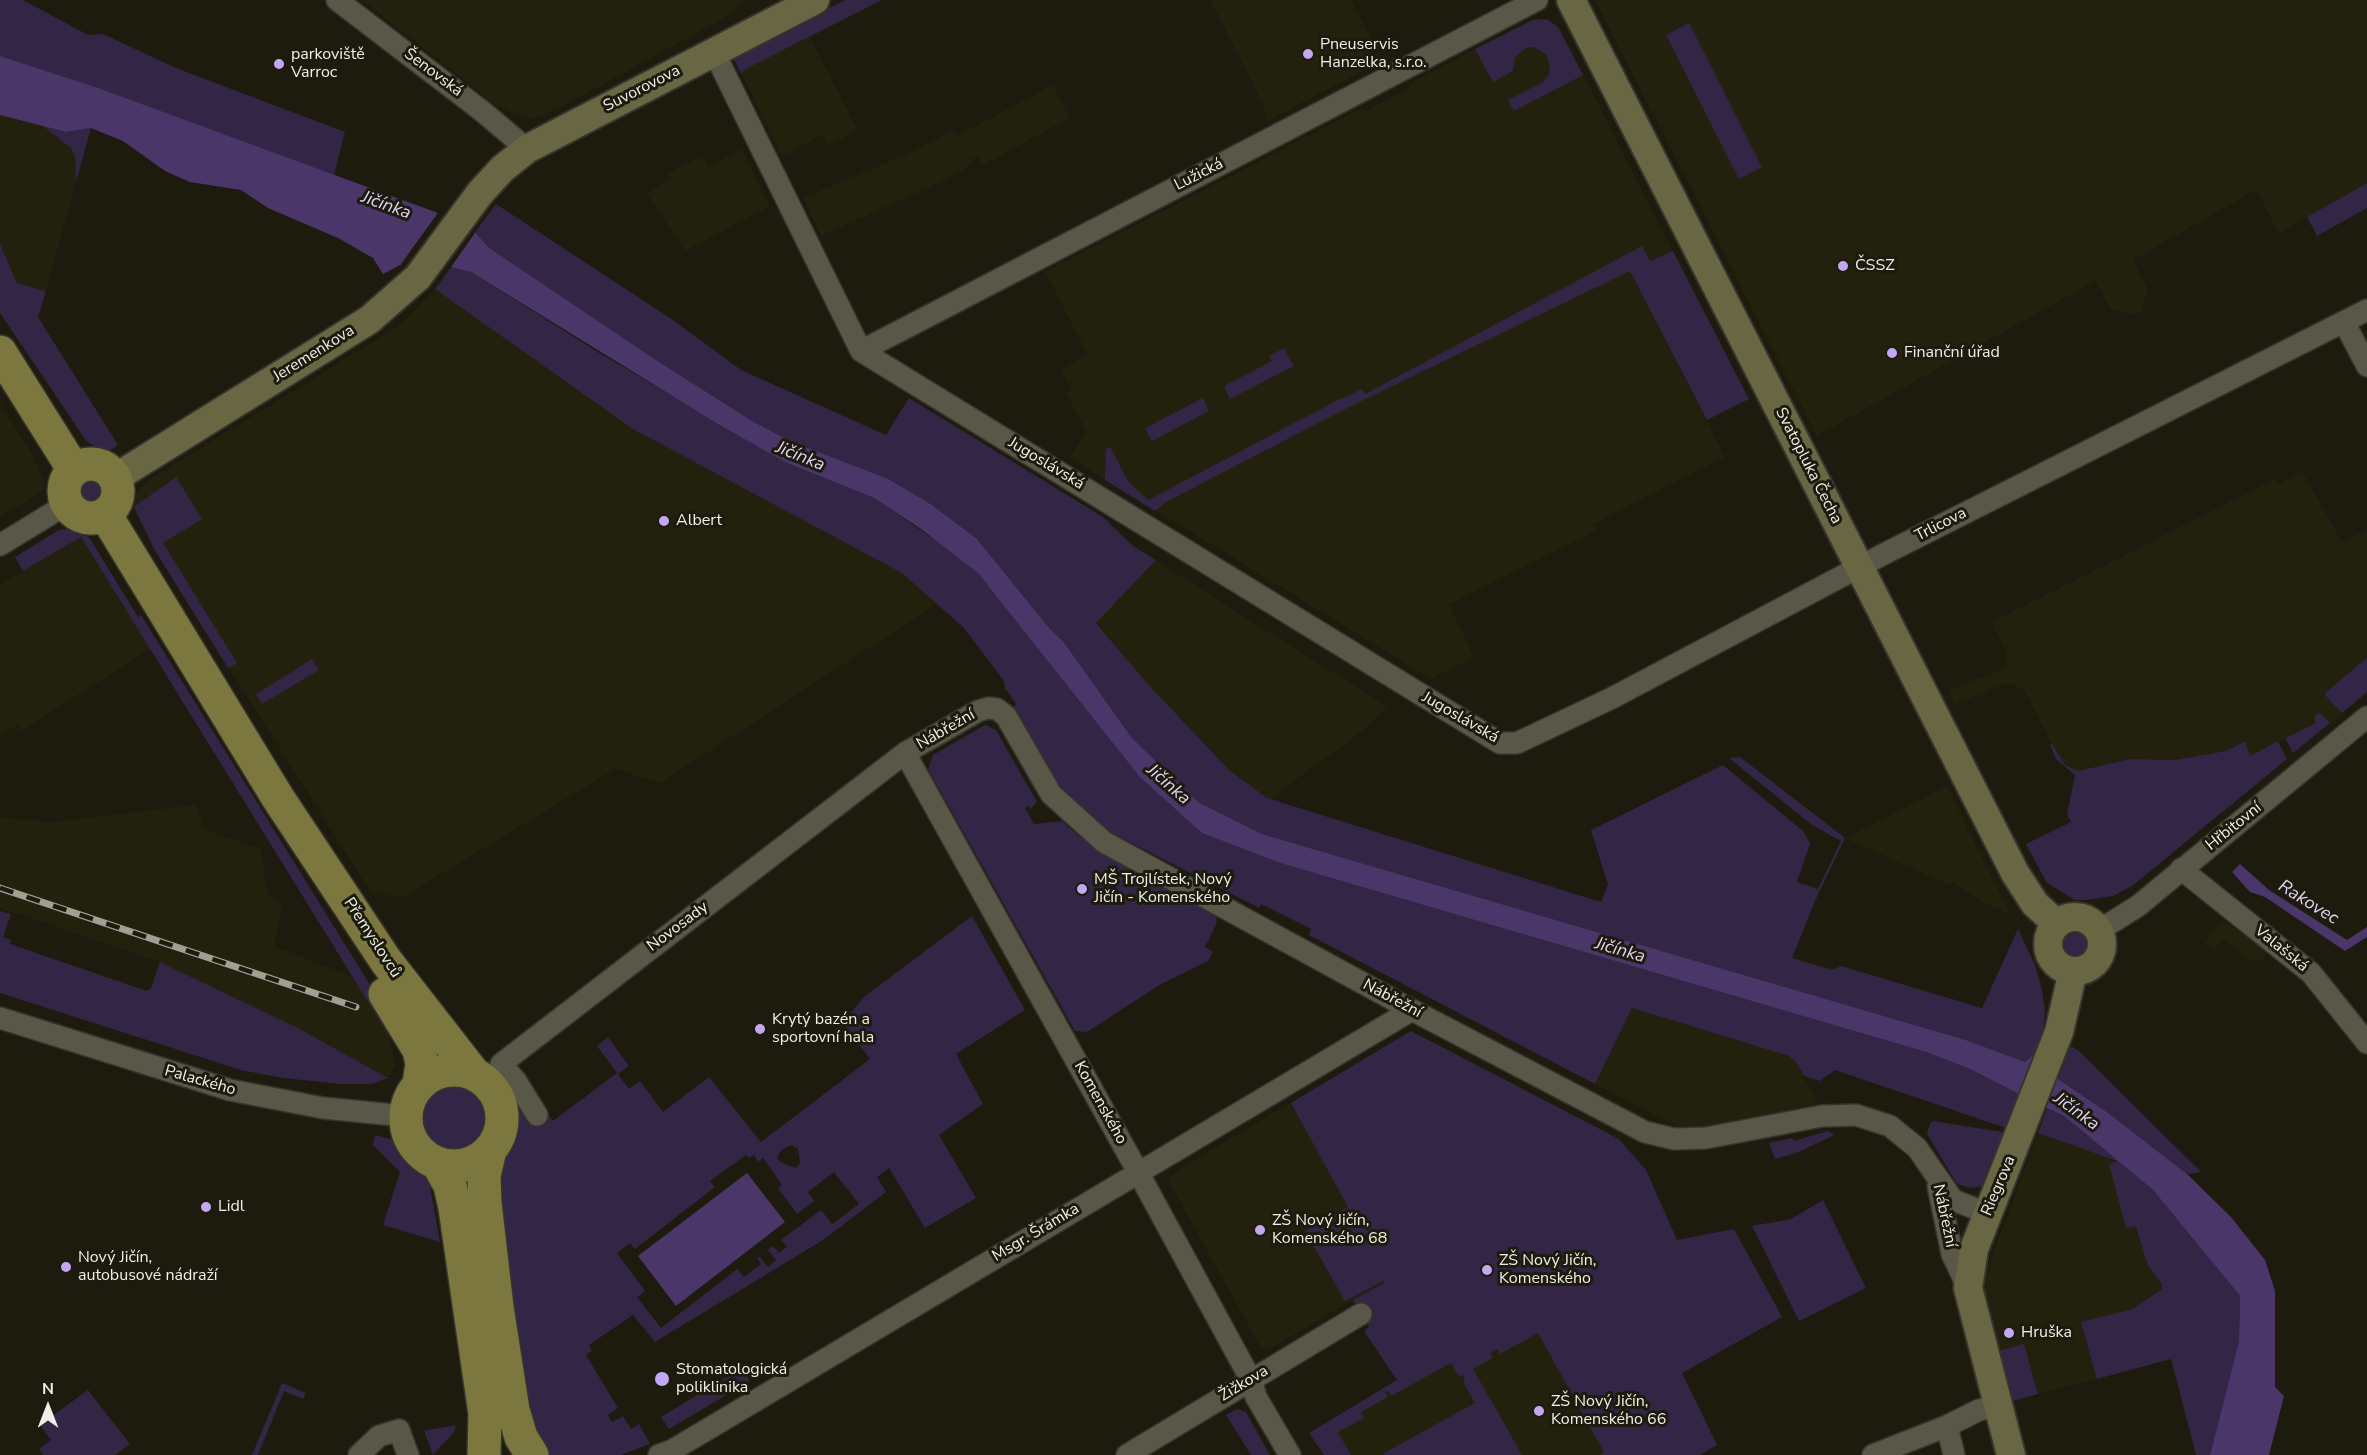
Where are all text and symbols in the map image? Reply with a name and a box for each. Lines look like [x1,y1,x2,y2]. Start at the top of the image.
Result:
place label: Pneuservis Hanzelka, s.r.o. [1320,35,1427,73]
place label: parkoviště Varroc [291,45,365,83]
street label: Šenovská [400,45,466,101]
marker: Pneuservis Hanzelka, s.r.o. [1301,47,1315,61]
marker: parkoviště Varroc [272,57,286,71]
street label: Suvorovova [600,61,684,117]
street label: Lužická [1171,155,1227,195]
water label: Jičínka [358,187,414,225]
place label: ČSSZ [1855,256,1895,276]
marker: ČSSZ [1836,259,1850,273]
street label: Jeremenkova [270,321,358,387]
place label: Finanční úřad [1904,343,2000,363]
marker: Finanční úřad [1885,346,1899,360]
street label: Svatopluka Čecha [1770,405,1846,527]
street label: Jugoslávská [1004,434,1088,494]
water label: Jičínka [772,437,828,477]
street label: Trlicova [1912,504,1970,546]
place label: Albert [676,511,722,531]
marker: Albert [657,514,671,528]
street label: Jugoslávská [1418,688,1502,748]
street label: Nábřežní [914,706,978,754]
water label: Jičínka [1142,760,1194,810]
street label: Hřbitovní [2202,799,2266,855]
place label: MŠ Trojlístek, Nový Jičín - Komenského [1094,870,1232,908]
water label: Rakovec [2274,876,2342,930]
marker: MŠ Trojlístek, Nový Jičín - Komenského [1075,882,1089,896]
street label: Přemyslovců [339,894,405,982]
street label: Novosady [644,898,712,956]
street label: Valašská [2250,922,2312,976]
water label: Jičínka [1592,934,1648,968]
street label: Nábřežní [1359,976,1425,1022]
place label: Krytý bazén a sportovní hala [772,1010,874,1048]
marker: Krytý bazén a sportovní hala [753,1022,767,1036]
street label: Komenského [1069,1058,1131,1148]
street label: Palackého [162,1062,238,1100]
water label: Jičínka [2049,1088,2103,1136]
street label: Riegrova [1978,1153,2020,1219]
street label: Nábřežní [1928,1183,1960,1249]
place label: Lidl [218,1197,244,1217]
marker: Lidl [199,1200,213,1214]
street label: Msgr. Šrámka [989,1200,1083,1266]
place label: ZŠ Nový Jičín, Komenského 68 [1272,1211,1387,1249]
marker: ZŠ Nový Jičín, Komenského 68 [1253,1223,1267,1237]
place label: Nový Jičín, autobusové nádraží [78,1248,218,1286]
place label: ZŠ Nový Jičín, Komenského [1499,1251,1597,1289]
marker: Nový Jičín, autobusové nádraží [59,1260,73,1274]
marker: ZŠ Nový Jičín, Komenského [1480,1263,1494,1277]
place label: Hruška [2021,1323,2072,1343]
marker: Hruška [2002,1326,2016,1340]
place label: Stomatologická poliklinika [676,1360,787,1398]
street label: Žižkova [1216,1362,1272,1406]
marker: Stomatologická poliklinika [653,1370,671,1388]
north arrow [18,1377,78,1437]
text: N [42,1378,54,1400]
place label: ZŠ Nový Jičín, Komenského 66 [1551,1392,1666,1430]
marker: ZŠ Nový Jičín, Komenského 66 [1532,1404,1546,1418]

